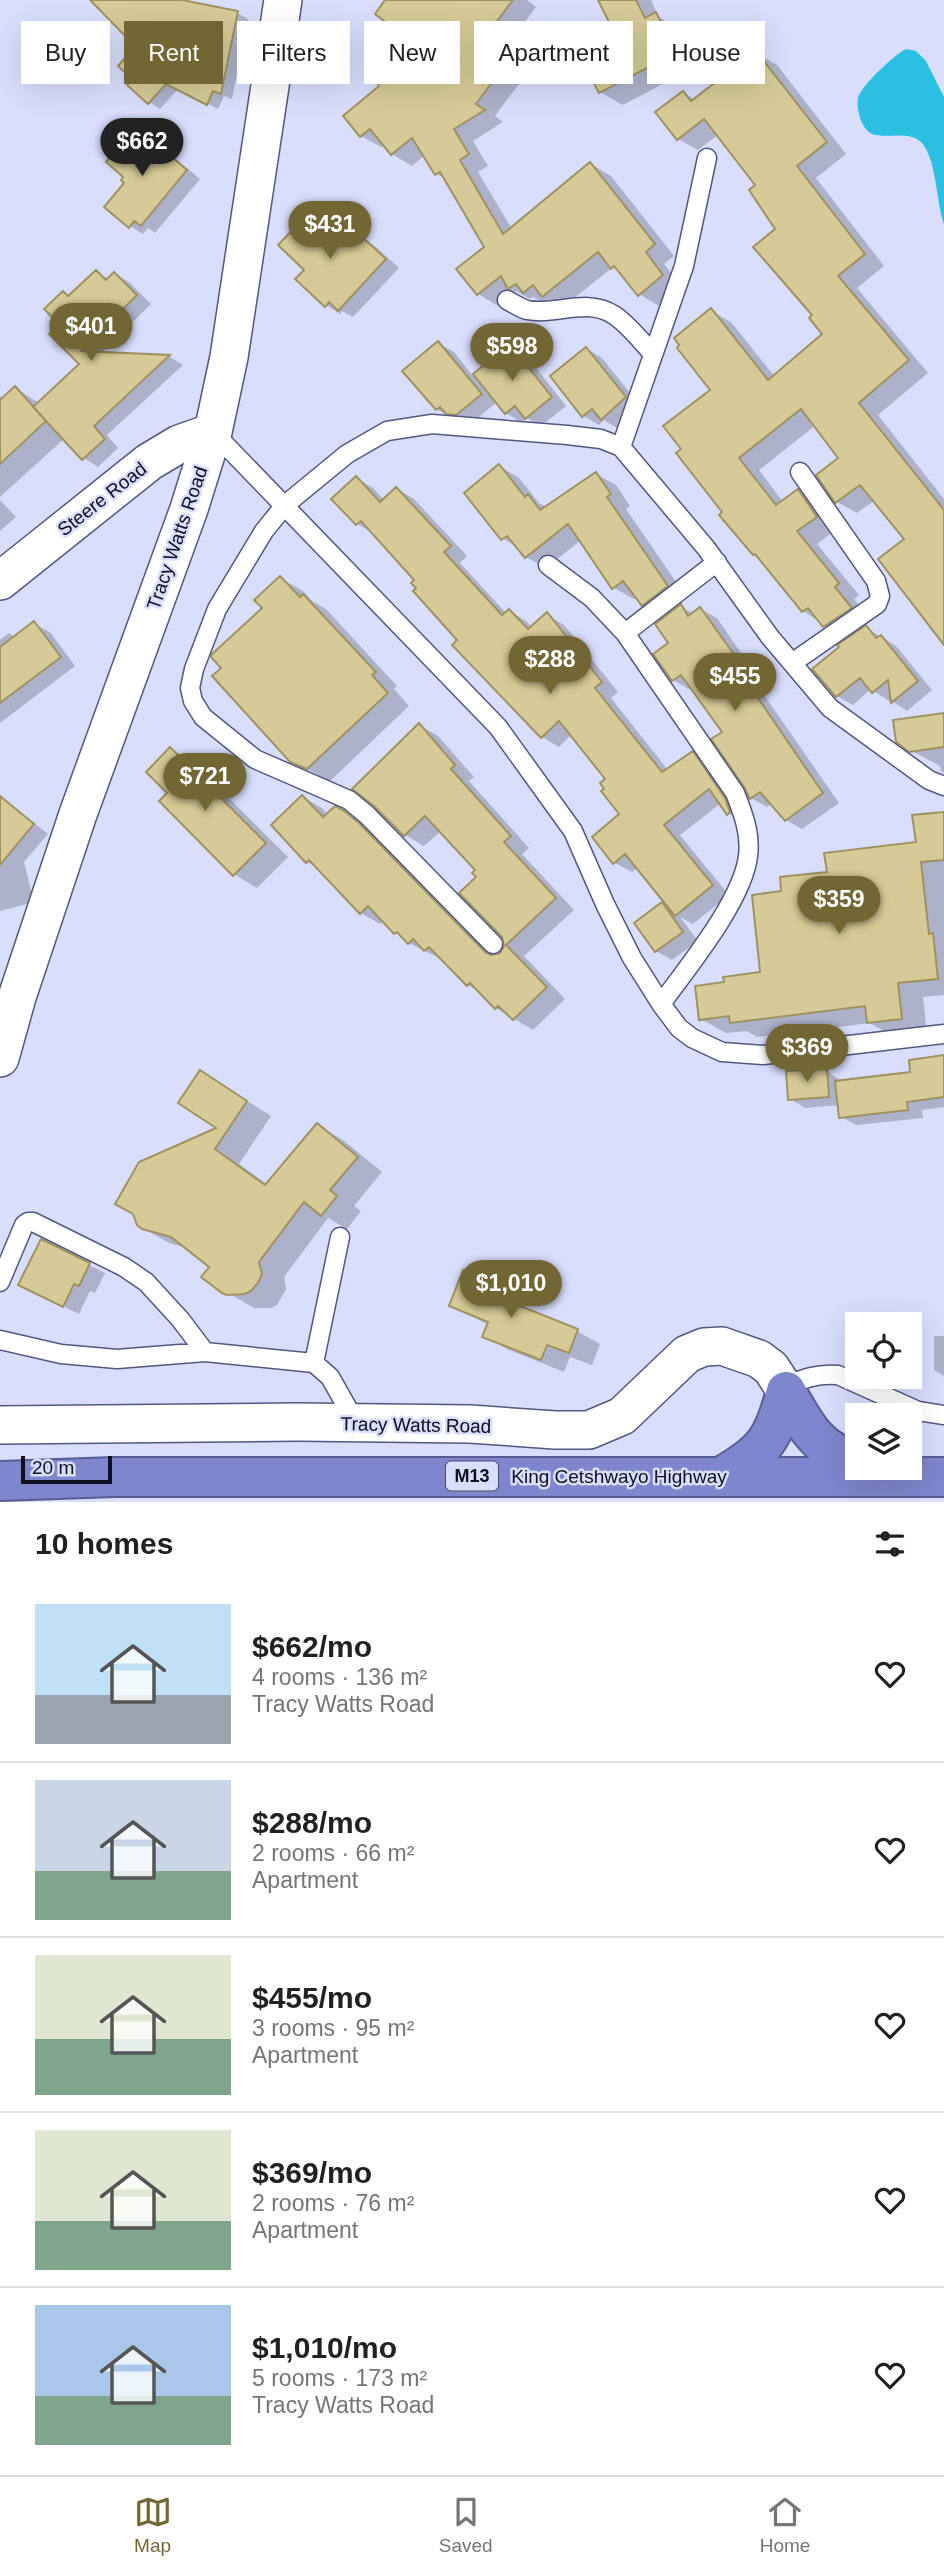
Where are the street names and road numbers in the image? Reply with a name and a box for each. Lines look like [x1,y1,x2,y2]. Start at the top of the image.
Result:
street label: Steere Road [54,458,150,540]
street label: Tracy Watts Road [143,463,211,613]
street label: Tracy Watts Road [341,1413,491,1437]
road number: M13 [446,1462,498,1490]
street label: King Cetshwayo Highway [511,1466,727,1487]

